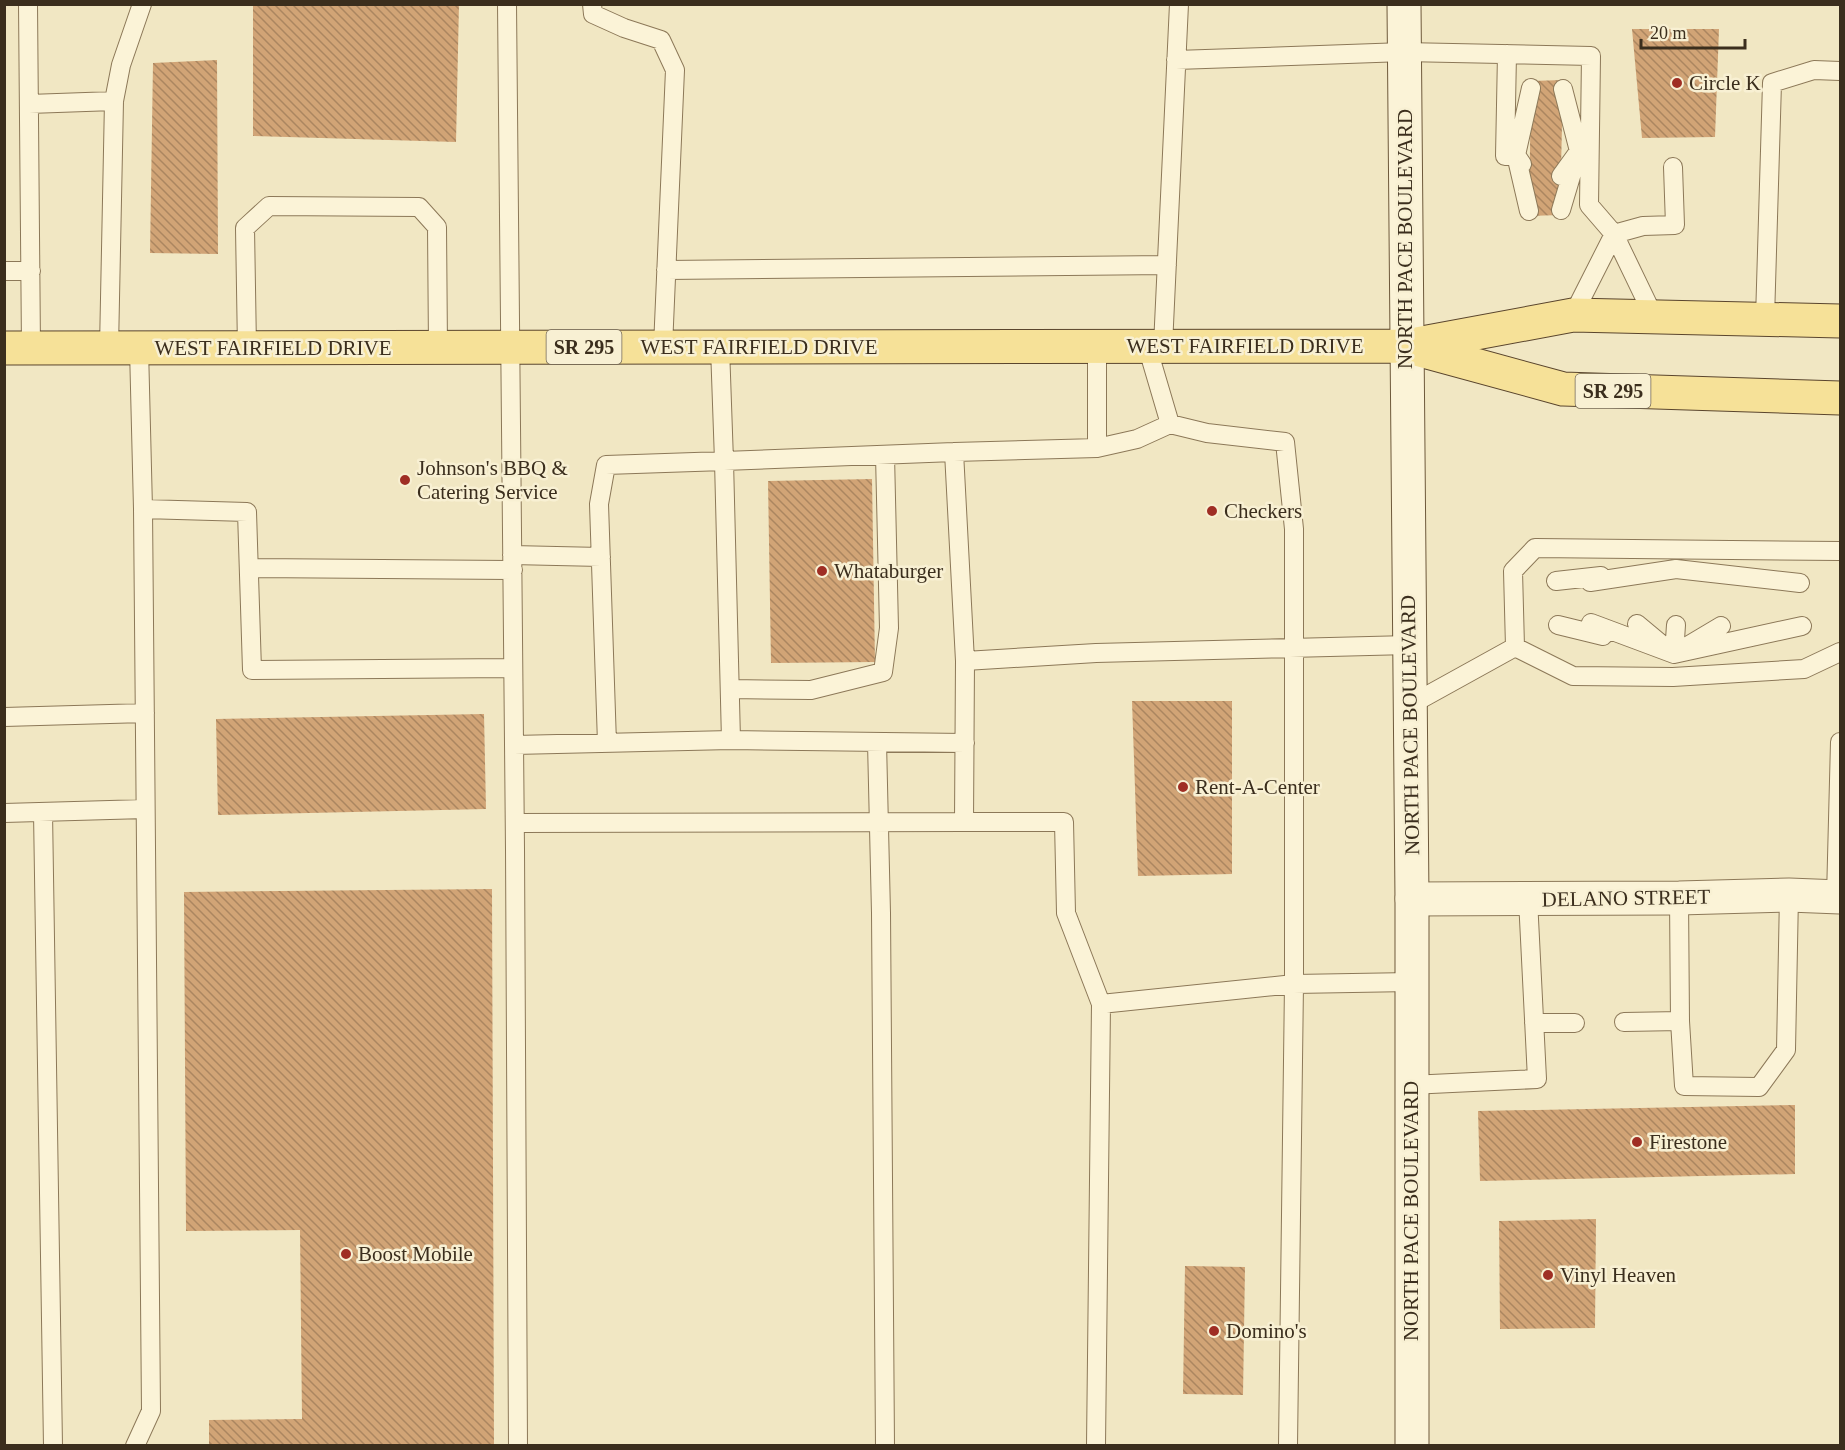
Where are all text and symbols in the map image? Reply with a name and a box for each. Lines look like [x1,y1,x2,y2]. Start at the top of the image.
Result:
scale bar [1641,12,1744,50]
text: 20 m [1650,23,1687,43]
place label: Circle K [1689,71,1761,95]
marker: Circle K [1670,76,1684,90]
street label: NORTH PACE BOULEVARD [1393,109,1417,369]
road number: SR 295 [546,330,622,364]
street label: WEST FAIRFIELD DRIVE [1126,334,1364,358]
street label: WEST FAIRFIELD DRIVE [640,335,878,359]
street label: WEST FAIRFIELD DRIVE [154,336,392,360]
road number: SR 295 [1576,374,1650,408]
place label: Johnson's BBQ & Catering Service [417,456,568,504]
marker: Johnson's BBQ & Catering Service [398,473,412,487]
place label: Checkers [1224,499,1302,523]
marker: Checkers [1205,504,1219,518]
place label: Whataburger [834,559,943,583]
marker: Whataburger [815,564,829,578]
street label: NORTH PACE BOULEVARD [1396,595,1424,855]
place label: Rent-A-Center [1195,775,1320,799]
marker: Rent-A-Center [1176,780,1190,794]
street label: DELANO STREET [1542,885,1711,911]
street label: NORTH PACE BOULEVARD [1399,1081,1423,1341]
place label: Firestone [1649,1130,1727,1154]
marker: Firestone [1630,1135,1644,1149]
place label: Boost Mobile [358,1242,473,1266]
marker: Boost Mobile [339,1247,353,1261]
place label: Vinyl Heaven [1560,1263,1676,1287]
marker: Vinyl Heaven [1541,1268,1555,1282]
place label: Domino's [1226,1319,1307,1343]
marker: Domino's [1207,1324,1221,1338]

